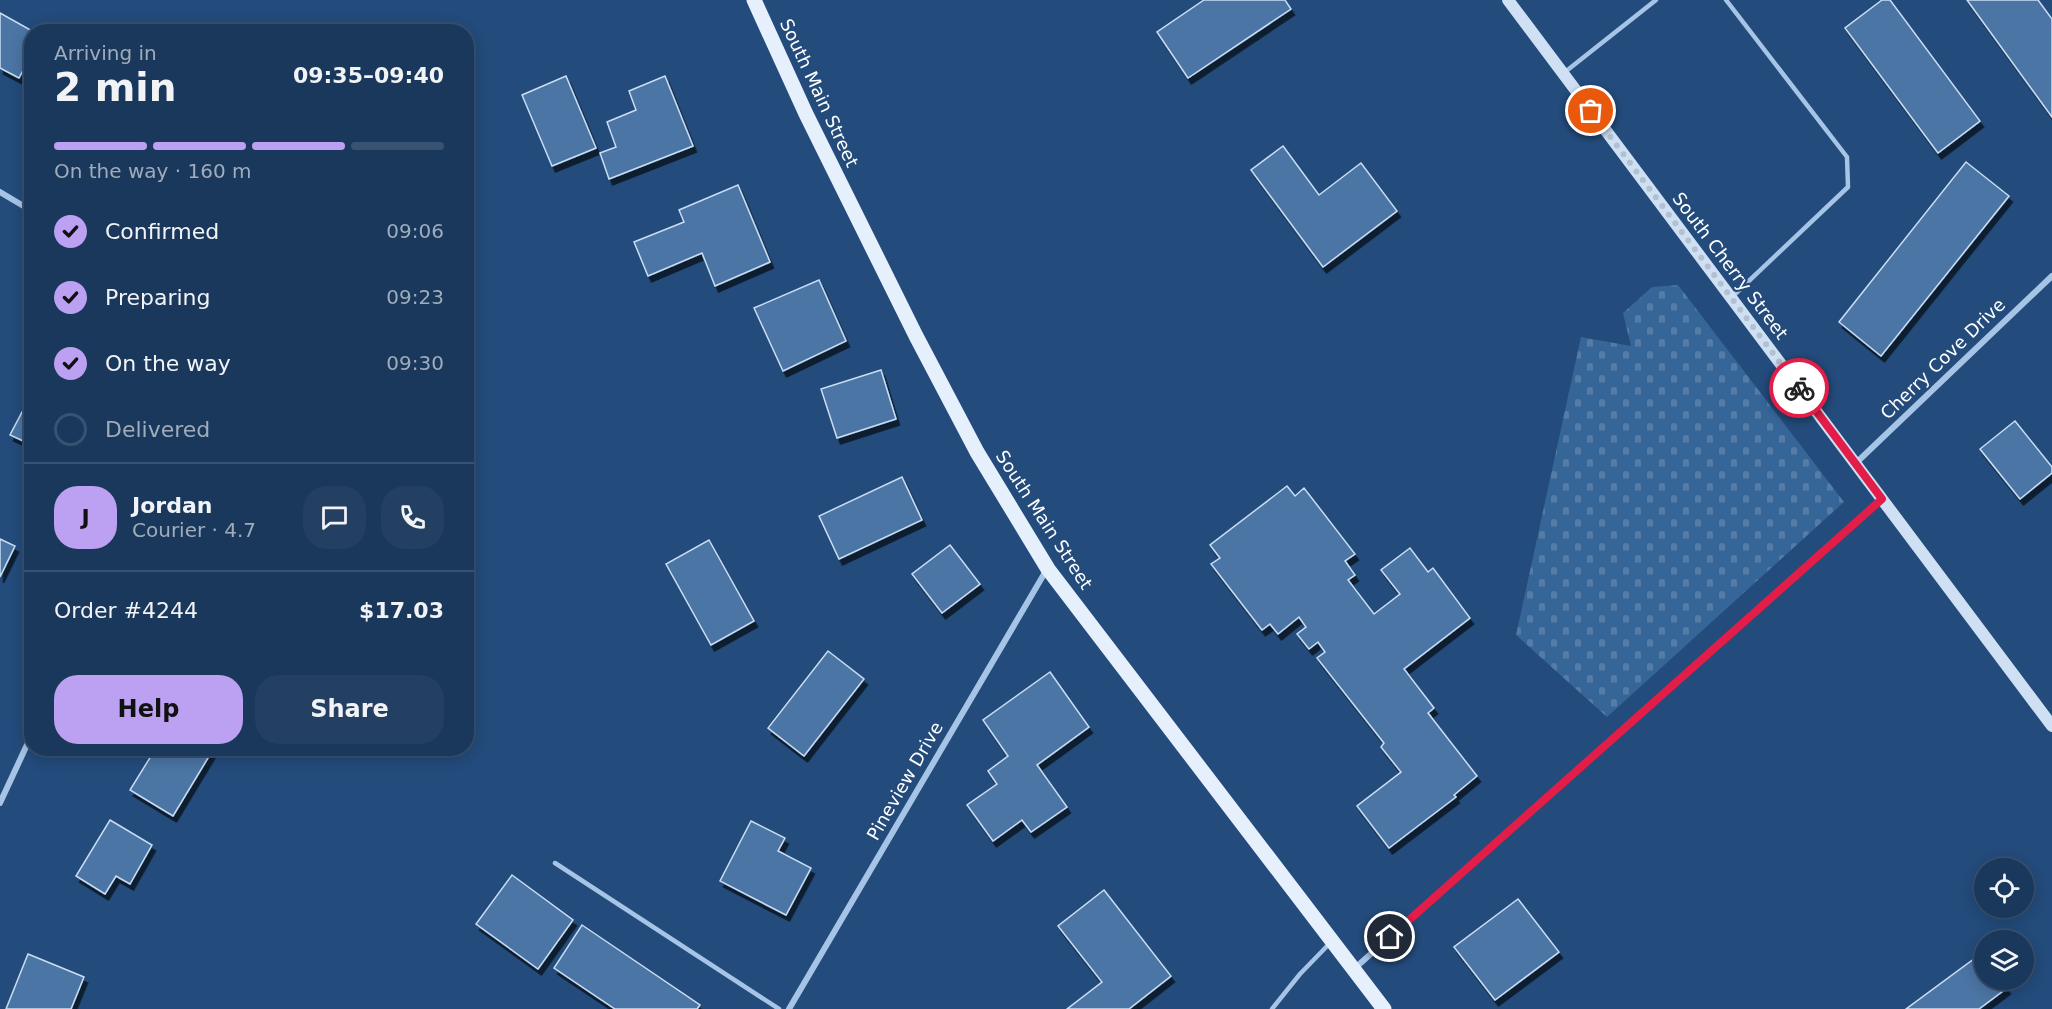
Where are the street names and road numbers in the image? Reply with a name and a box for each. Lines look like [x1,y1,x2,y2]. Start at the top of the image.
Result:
street label: South Main Street [776,15,863,170]
street label: South Cherry Street [1668,188,1793,343]
street label: Cherry Cove Drive [1876,294,2009,423]
street label: South Main Street [992,446,1097,593]
street label: Pineview Drive [862,718,947,844]

